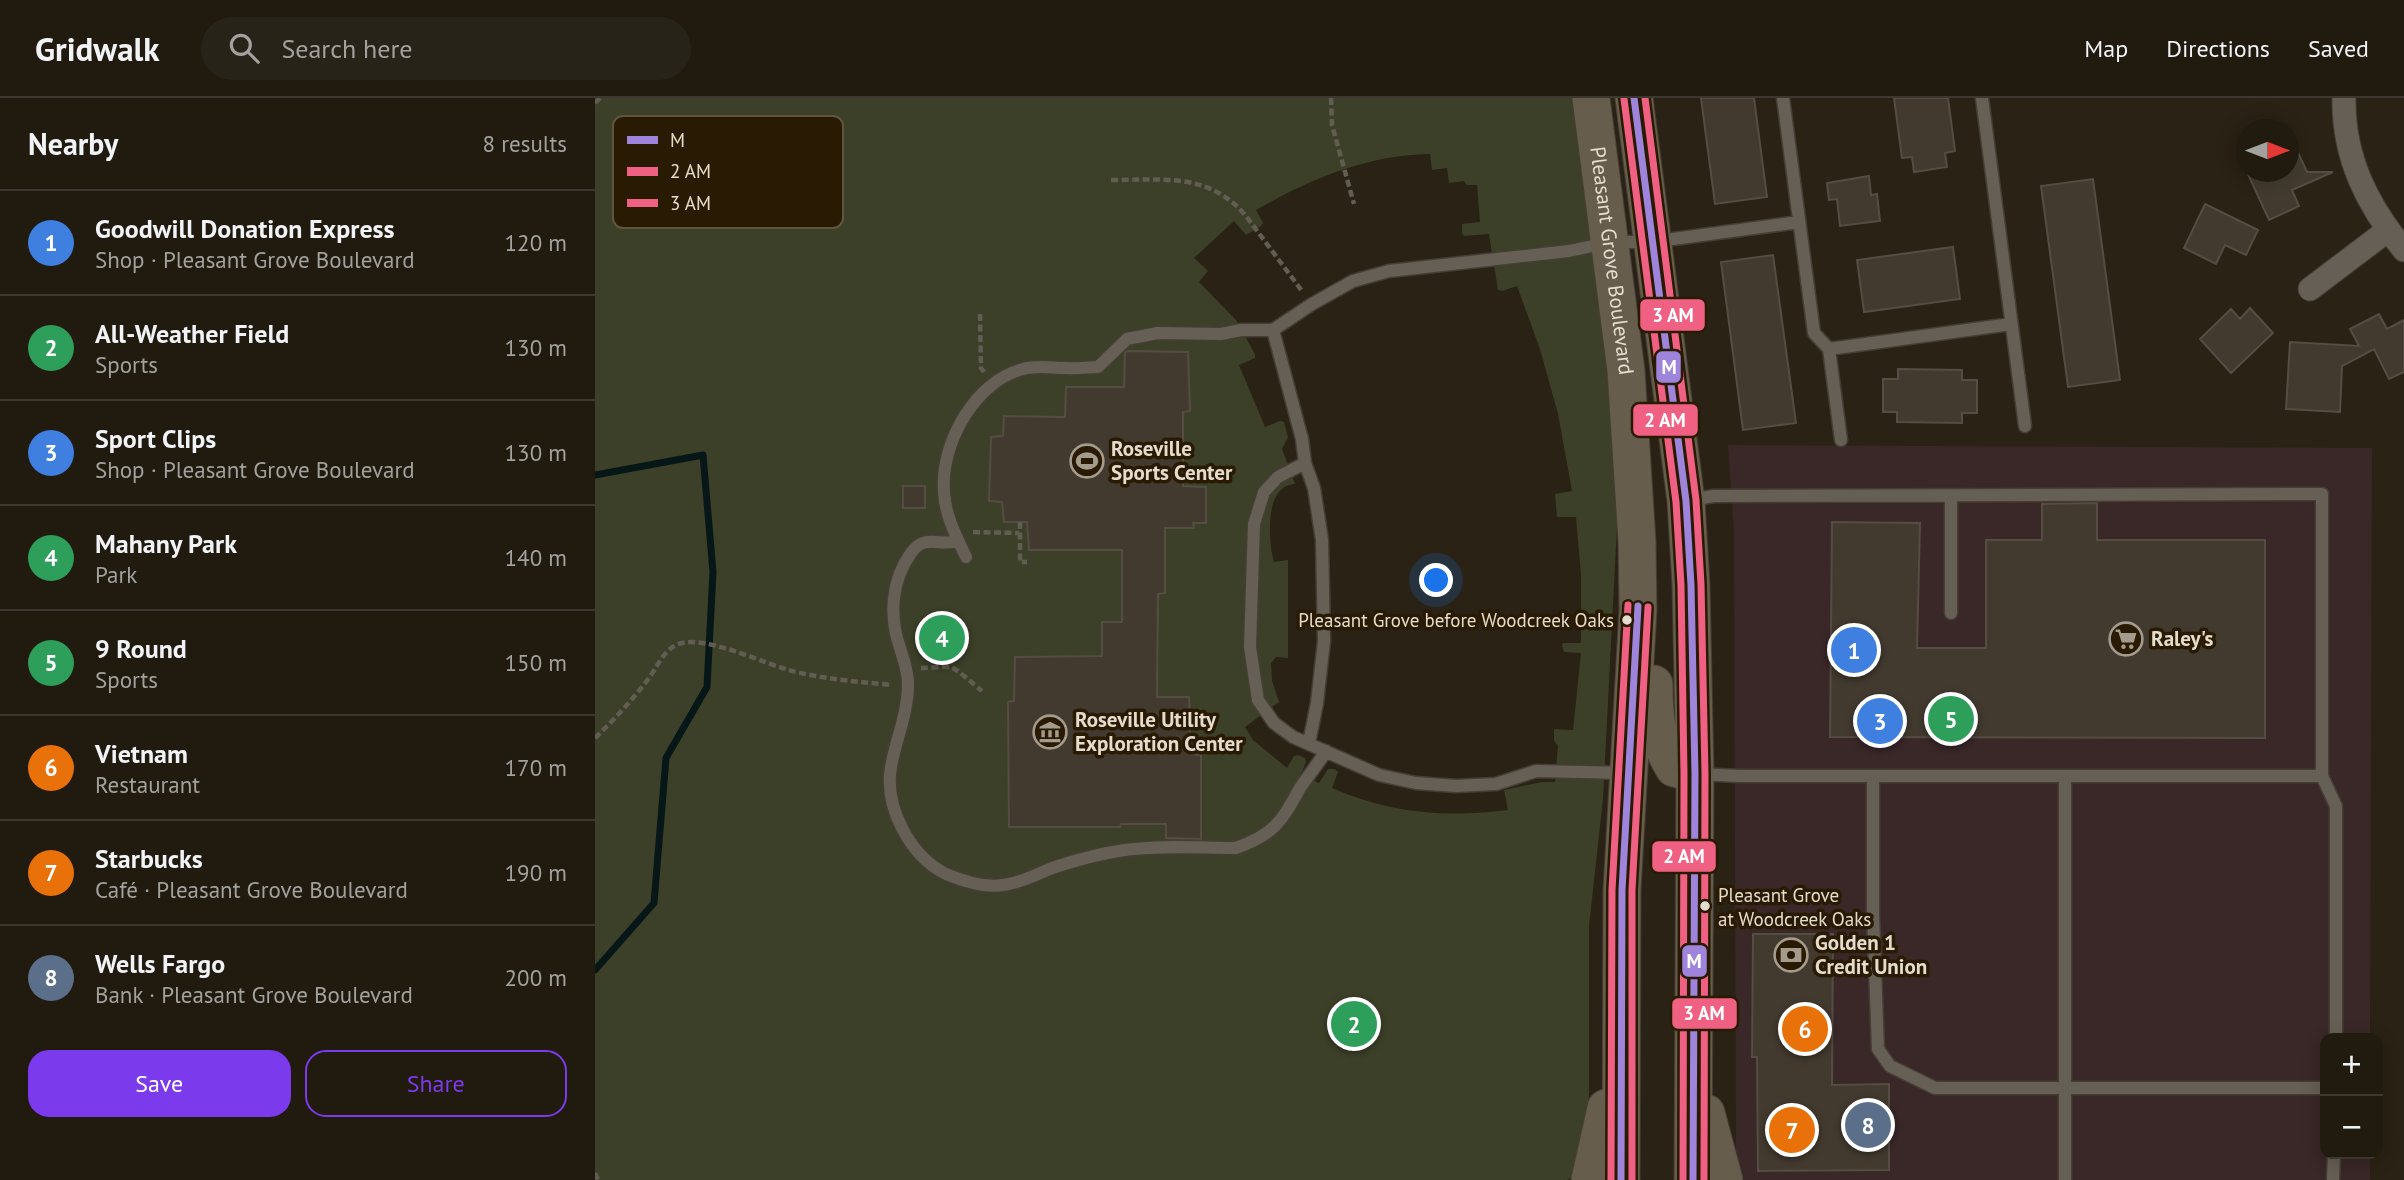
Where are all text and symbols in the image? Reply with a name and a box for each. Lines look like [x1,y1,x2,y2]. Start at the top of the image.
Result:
search box [201,17,691,80]
text: Gridwalk [35,27,159,70]
icon: search [225,29,263,67]
text: Search here [281,32,413,65]
text: Map [2084,33,2128,64]
text: Directions [2166,33,2270,64]
text: Saved [2308,33,2369,64]
legend [613,116,843,228]
north arrow [2236,119,2299,182]
text: Nearby [28,124,118,163]
text: M [670,128,685,152]
text: 8 results [483,129,567,158]
street label: Pleasant Grove Boulevard [1584,145,1640,376]
text: 2 AM [670,159,711,183]
text: 3 AM [670,191,711,215]
text: Goodwill Donation Express [95,212,395,245]
text: 1 [44,228,58,257]
text: 120 m [505,228,567,257]
text: Shop · Pleasant Grove Boulevard [95,245,415,274]
line badge: 3 AM [1639,298,1706,332]
text: 3 AM [1652,303,1694,327]
text: All-Weather Field [95,317,289,350]
text: 2 [44,333,58,362]
text: 130 m [505,333,567,362]
text: Sports [95,350,158,379]
line badge: M [1655,350,1682,384]
text: M [1661,355,1677,379]
line badge: 2 AM [1632,403,1699,437]
text: 2 AM [1644,408,1686,432]
text: Sport Clips [95,422,216,455]
place label: Roseville Sports Center [1111,435,1233,486]
text: 3 [44,438,58,467]
text: 130 m [505,438,567,467]
sports icon: Roseville Sports Center [1068,442,1106,480]
text: Shop · Pleasant Grove Boulevard [95,455,415,484]
text: Mahany Park [95,527,237,560]
text: 4 [44,543,58,572]
text: 140 m [505,543,567,572]
text: Park [95,560,137,589]
your location [1419,563,1453,597]
place label: Pleasant Grove before Woodcreek Oaks [1298,608,1614,632]
pin: 4 [919,612,965,664]
marker: Pleasant Grove before Woodcreek Oaks [1620,613,1634,627]
supermarket icon: Raley's [2107,620,2145,658]
pin: 1 [1831,624,1877,676]
place label: Raley's [2151,625,2213,652]
text: 9 Round [95,632,187,665]
text: 5 [44,648,58,677]
text: 150 m [505,648,567,677]
text: Sports [95,665,158,694]
pin: 5 [1928,693,1974,745]
pin: 3 [1857,695,1903,747]
place label: Roseville Utility Exploration Center [1075,706,1243,757]
museum icon: Roseville Utility Exploration Center [1031,713,1069,751]
text: Vietnam [95,737,188,770]
text: 6 [44,753,58,782]
text: 170 m [505,753,567,782]
text: Restaurant [95,770,200,799]
line badge: 2 AM [1651,840,1717,873]
text: Starbucks [95,842,203,875]
text: 2 AM [1663,844,1705,868]
text: 7 [44,858,58,887]
text: 190 m [505,858,567,887]
text: Café · Pleasant Grove Boulevard [95,875,408,904]
place label: Pleasant Grove at Woodcreek Oaks [1718,883,1871,931]
marker: Pleasant Grove at Woodcreek Oaks [1698,899,1712,913]
place label: Golden 1 Credit Union [1815,929,1927,980]
bank icon: Golden 1 Credit Union [1772,936,1810,974]
line badge: M [1681,944,1708,978]
text: Wells Fargo [95,947,225,980]
text: M [1686,949,1702,973]
text: 8 [44,963,58,992]
text: 200 m [505,963,567,992]
text: Bank · Pleasant Grove Boulevard [95,980,413,1009]
line badge: 3 AM [1671,997,1738,1030]
pin: 2 [1331,998,1377,1050]
text: 3 AM [1683,1001,1725,1025]
pin: 6 [1782,1003,1828,1055]
map controls [2320,1033,2383,1159]
button: + [2320,1033,2383,1096]
button: Save [28,1050,291,1117]
button: Share [305,1050,567,1117]
button: − [2320,1096,2383,1159]
pin: 8 [1845,1099,1891,1151]
pin: 7 [1769,1104,1815,1156]

